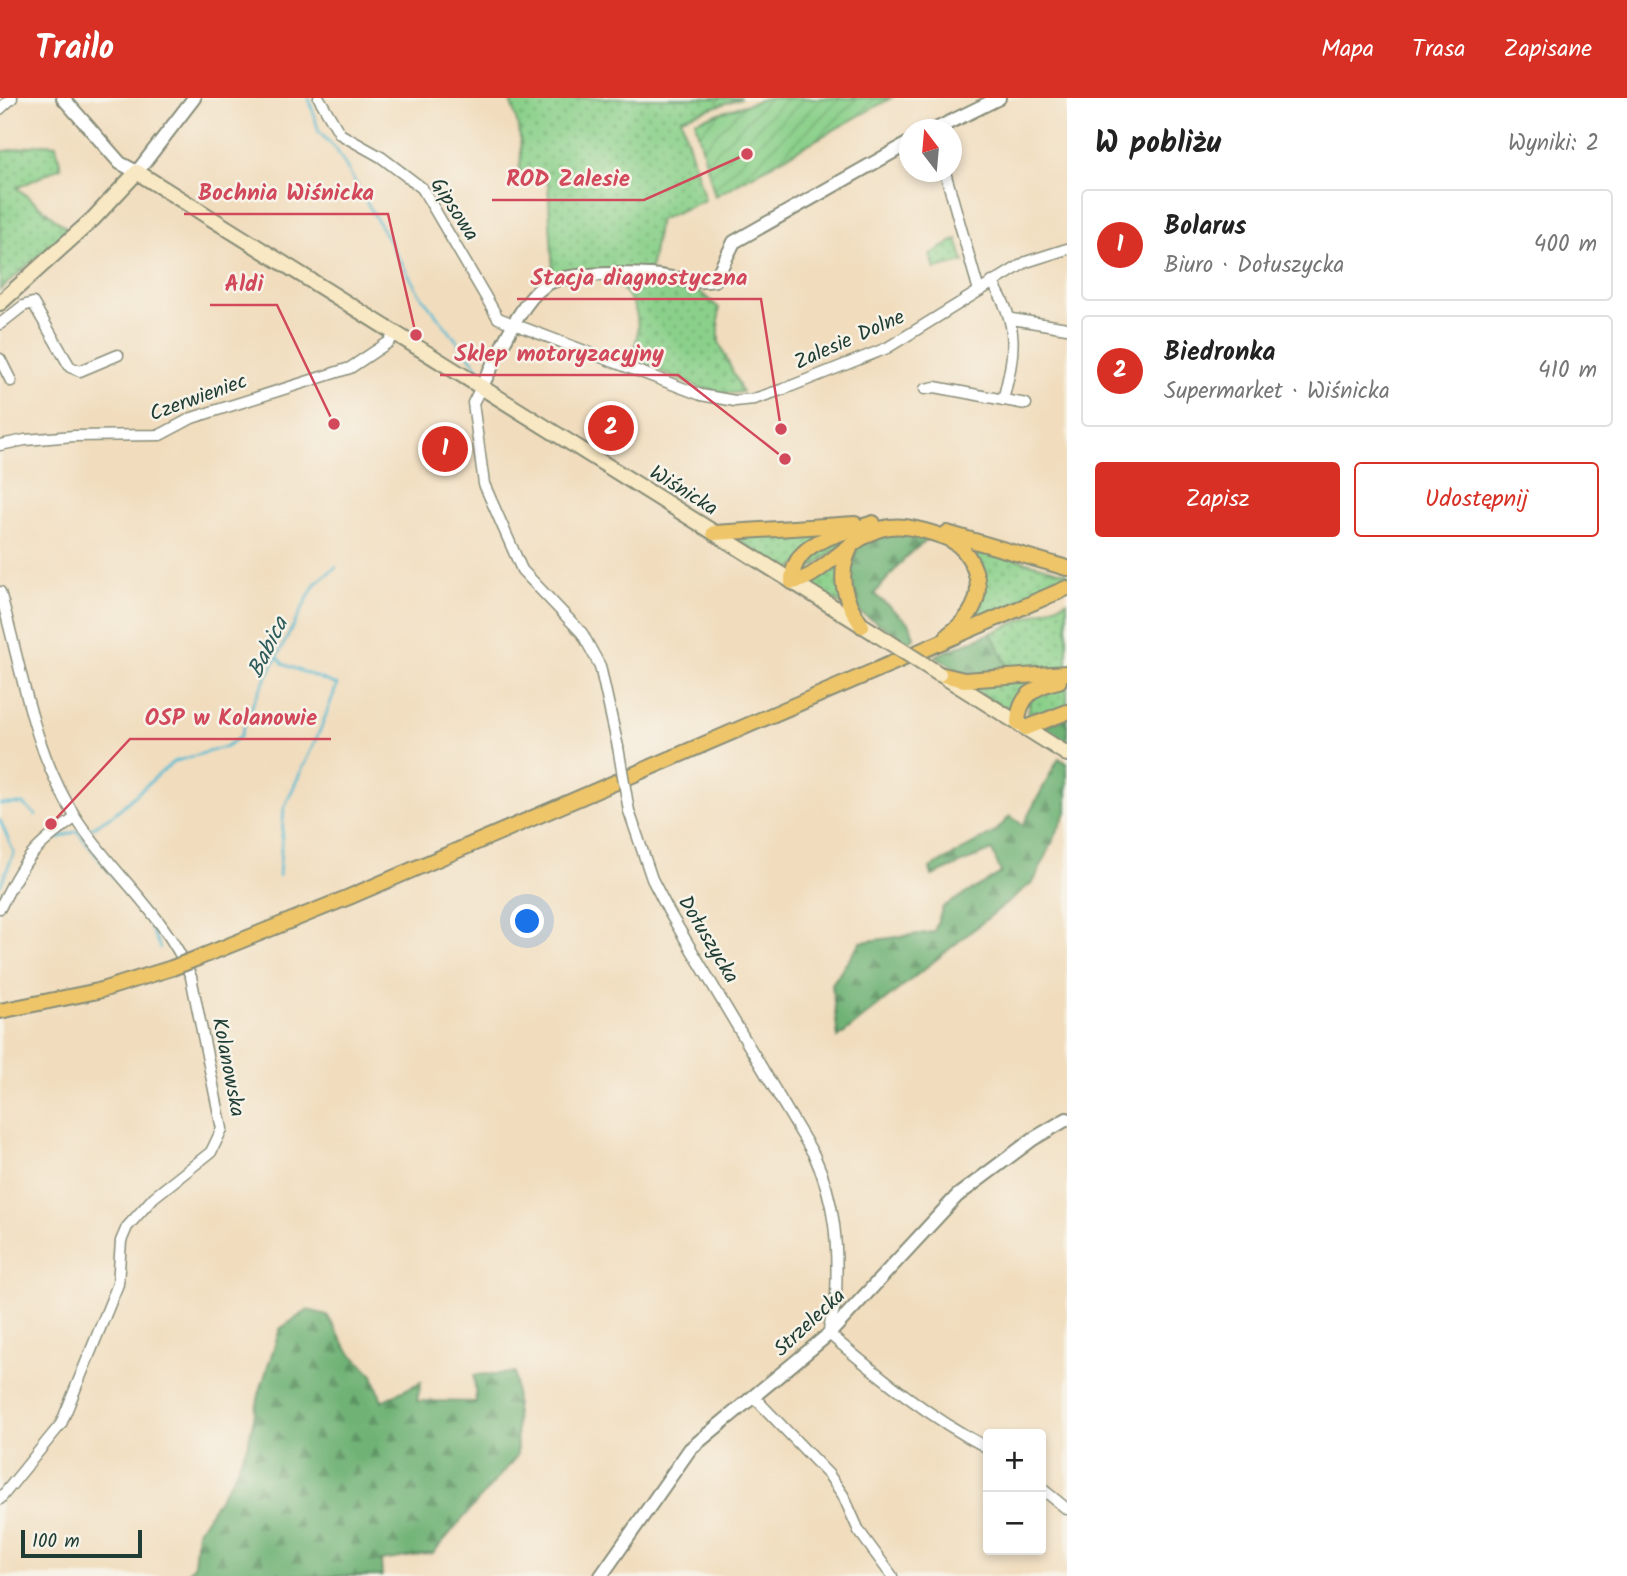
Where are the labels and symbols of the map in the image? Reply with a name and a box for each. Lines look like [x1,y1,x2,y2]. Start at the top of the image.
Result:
north arrow [899,119,962,182]
callout: ROD Zalesie [492,156,644,200]
text: ROD Zalesie [506,162,630,198]
callout: Bochnia Wiśnicka [184,170,388,214]
street label: Gipsowa [421,171,487,248]
text: Bochnia Wiśnicka [198,176,374,212]
callout: Stacja diagnostyczna [517,255,761,299]
callout: Aldi [210,261,277,305]
text: Stacja diagnostyczna [531,261,748,297]
text: Aldi [225,267,265,303]
street label: Zalesie Dolne [789,301,911,379]
callout: Sklep motoryzacyjny [440,331,678,375]
text: Sklep motoryzacyjny [454,337,664,373]
street label: Czerwieniec [145,365,252,431]
pin: 2 [588,402,634,454]
pin: 1 [422,423,468,475]
street label: Wiśnicka [642,457,724,525]
water label: Babica [239,609,300,685]
callout: OSP w Kolanowie [130,695,331,739]
text: OSP w Kolanowie [145,701,317,737]
street label: Dołuszycka [668,889,747,990]
your location [510,904,544,938]
street label: Kolanowska [202,1015,253,1120]
street label: Strzelecka [766,1281,854,1365]
scale bar [21,1527,142,1559]

